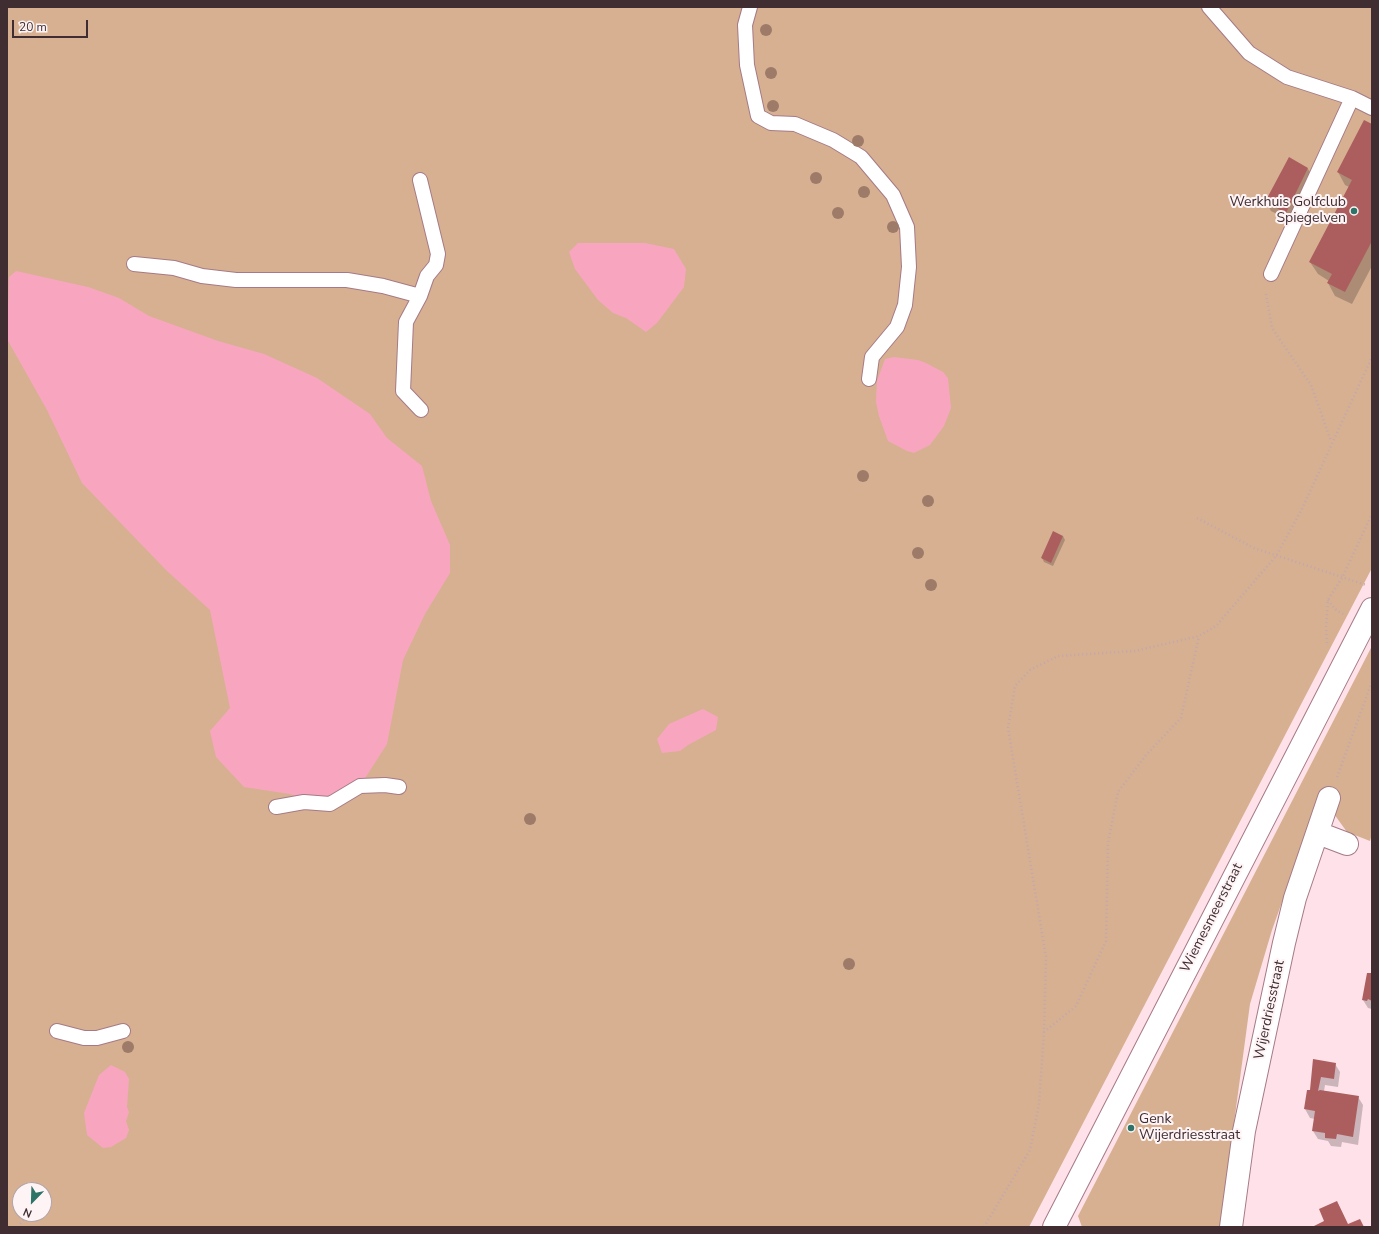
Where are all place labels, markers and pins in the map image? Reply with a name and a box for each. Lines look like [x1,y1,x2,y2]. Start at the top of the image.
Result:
place label: Werkhuis Golfclub Spiegelven [1229,195,1346,228]
marker: Werkhuis Golfclub Spiegelven [1349,206,1359,216]
place label: Genk Wijerdriesstraat [1139,1112,1240,1144]
marker: Genk Wijerdriesstraat [1126,1123,1136,1133]

